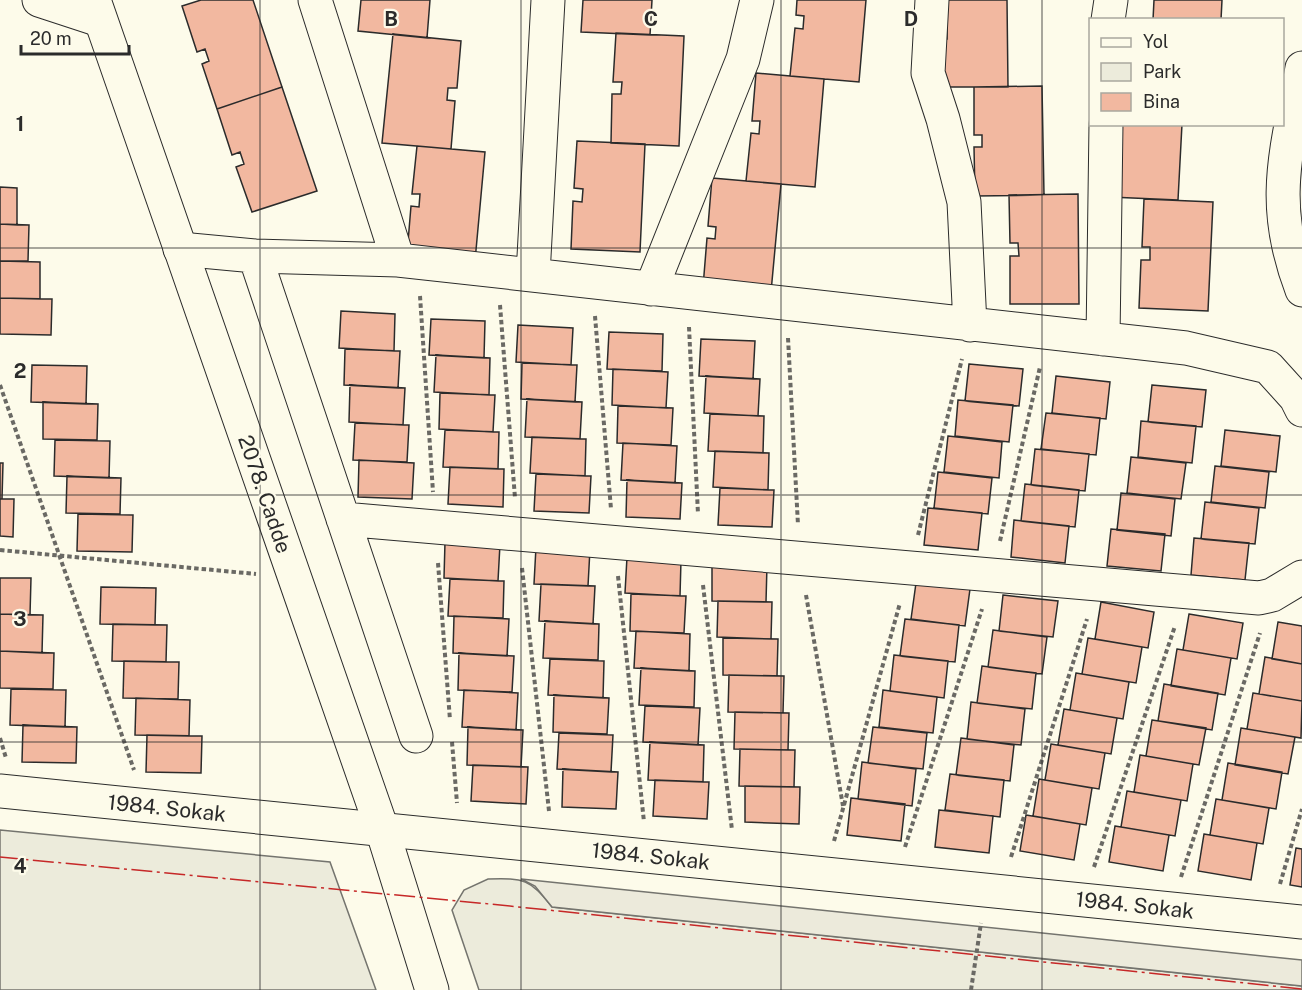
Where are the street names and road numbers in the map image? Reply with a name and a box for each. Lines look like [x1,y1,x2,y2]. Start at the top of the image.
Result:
street label: 2078. Cadde [233,432,297,556]
street label: 1984. Sokak [107,789,228,827]
street label: 1984. Sokak [591,837,712,875]
street label: 1984. Sokak [1075,886,1196,924]

